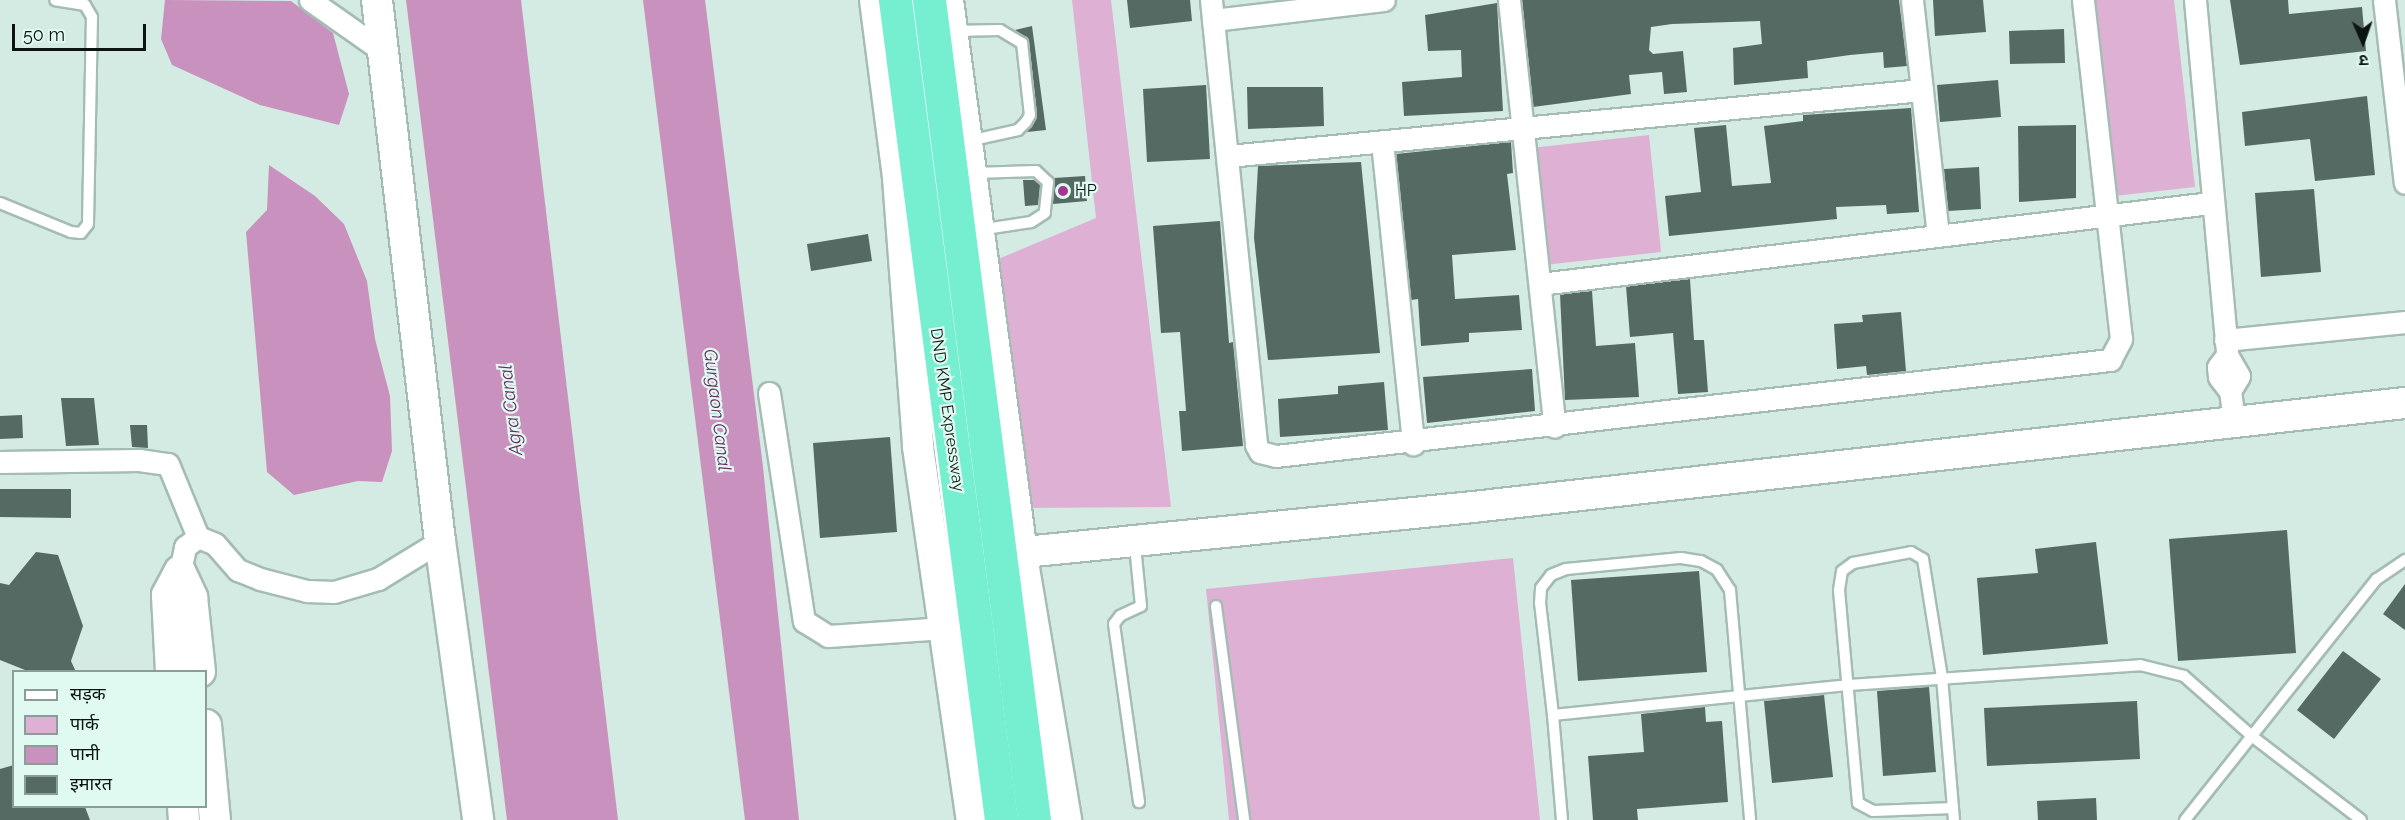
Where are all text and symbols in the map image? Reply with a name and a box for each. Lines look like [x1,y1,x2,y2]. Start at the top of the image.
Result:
scale bar [15,12,148,50]
north arrow [2333,12,2393,72]
text: 50 m [23,24,65,45]
text: उ [2359,51,2369,70]
place label: HP [1075,181,1097,201]
marker: HP [1056,184,1070,198]
street label: DND KMP Expressway [926,327,968,493]
water label: Gurgaon Canal [699,348,735,472]
water label: Agra Canal [495,363,527,457]
legend [12,670,207,808]
text: सड़क [70,683,106,704]
text: पार्क [70,713,99,734]
text: पानी [70,743,100,764]
text: इमारत [70,773,112,794]

